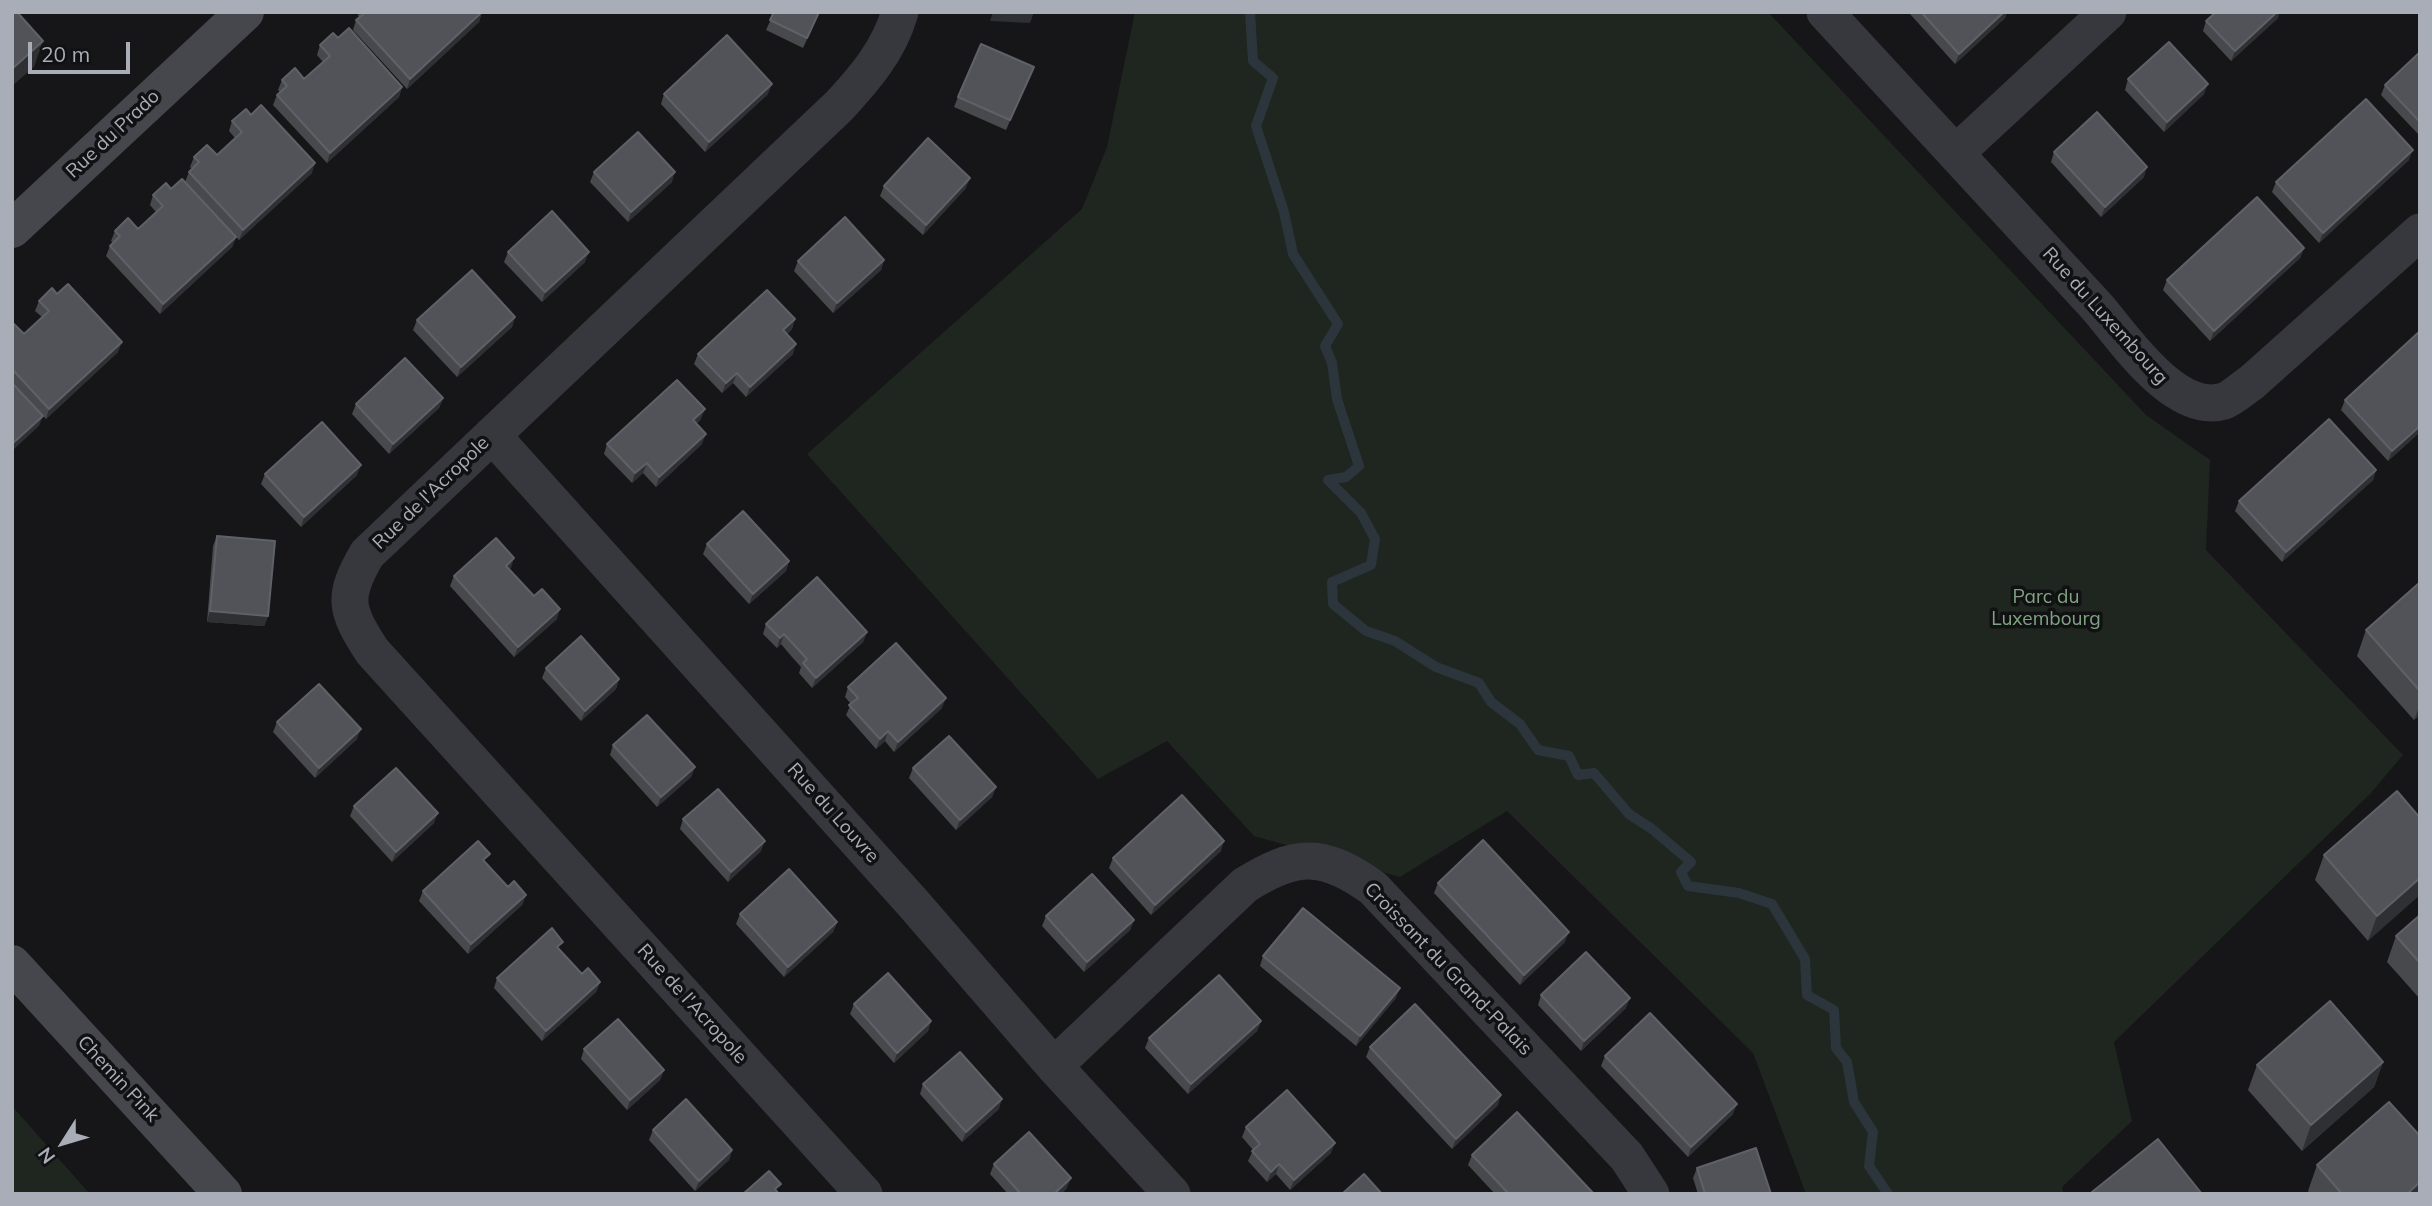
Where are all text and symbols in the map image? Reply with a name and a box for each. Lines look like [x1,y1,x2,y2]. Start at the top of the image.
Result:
scale bar [32,28,133,72]
text: 20 m [41,41,90,67]
street label: Rue du Prado [62,85,164,183]
street label: Rue du Luxembourg [2038,243,2172,389]
street label: Rue de l'Acropole [368,432,494,554]
park label: Parc du Luxembourg [1991,586,2101,630]
street label: Rue du Louvre [782,759,884,867]
street label: Croissant du Grand-Palais [1359,878,1537,1060]
street label: Rue de l'Acropole [632,940,752,1068]
street label: Chemin Pink [72,1031,164,1127]
north arrow [28,1108,98,1178]
text: N [32,1143,60,1169]

